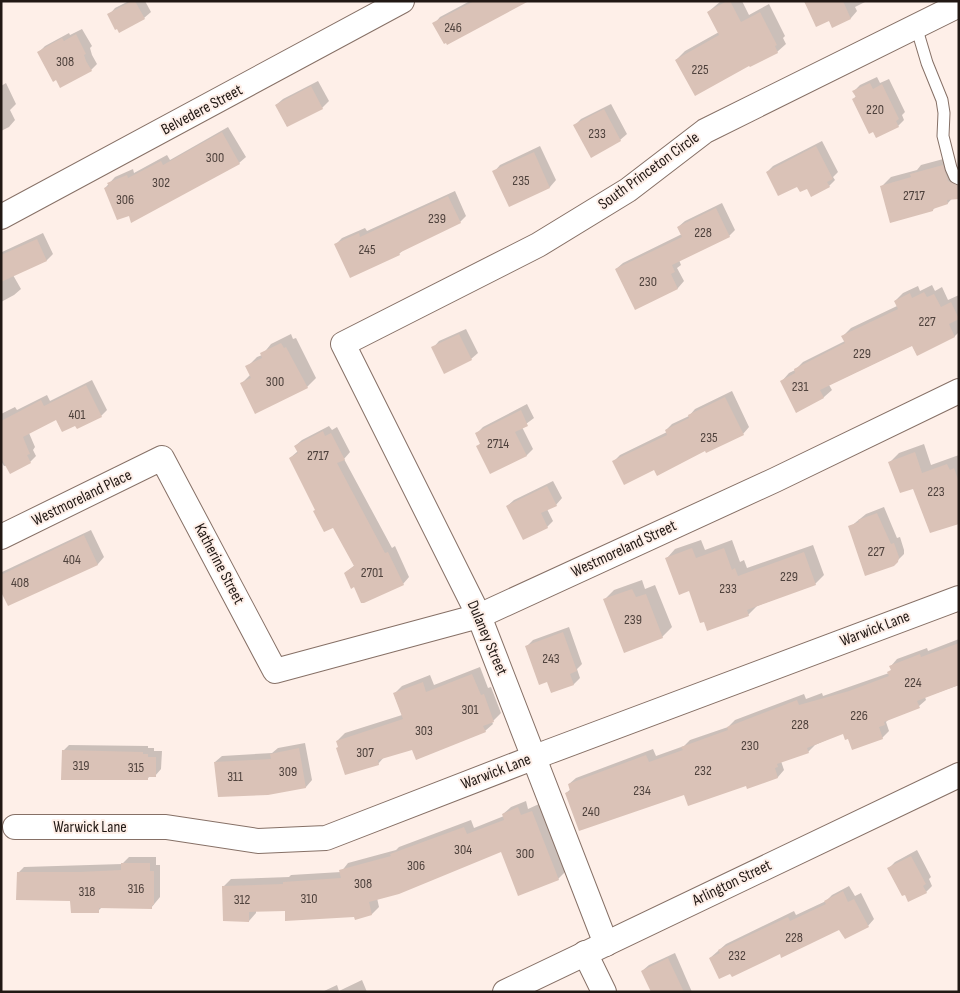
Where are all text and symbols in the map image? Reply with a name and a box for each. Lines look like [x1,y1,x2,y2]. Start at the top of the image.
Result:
house number: 246 [444,19,462,36]
house number: 308 [56,53,74,70]
house number: 225 [691,61,709,78]
street label: Belvedere Street [158,81,246,139]
house number: 220 [866,101,884,118]
house number: 233 [588,125,606,142]
street label: South Princeton Circle [595,128,703,214]
house number: 300 [206,149,224,166]
house number: 235 [512,172,530,189]
house number: 302 [152,174,170,191]
house number: 2717 [903,187,925,204]
house number: 306 [116,191,134,208]
house number: 239 [428,210,446,227]
house number: 228 [694,224,712,241]
house number: 245 [358,241,376,258]
house number: 230 [639,273,657,290]
house number: 227 [918,313,936,330]
house number: 229 [853,345,871,362]
house number: 300 [266,373,284,390]
house number: 231 [792,378,808,395]
house number: 401 [69,406,86,423]
house number: 235 [700,429,718,446]
house number: 2714 [487,435,509,452]
house number: 2717 [307,447,329,464]
street label: Westmoreland Place [29,466,135,530]
house number: 223 [927,483,945,500]
street label: Westmoreland Street [568,516,680,582]
street label: Katherine Street [190,520,248,608]
house number: 227 [867,543,885,560]
house number: 404 [63,551,81,568]
house number: 2701 [361,564,383,581]
house number: 229 [780,568,798,585]
house number: 408 [11,574,29,591]
house number: 233 [719,580,737,597]
street label: Dulaney Street [463,598,511,678]
street label: Warwick Lane [837,607,913,651]
house number: 239 [624,611,642,628]
house number: 243 [542,650,560,667]
house number: 224 [904,674,922,691]
house number: 301 [461,701,479,718]
house number: 226 [850,707,868,724]
house number: 228 [791,716,809,733]
house number: 303 [415,722,433,739]
house number: 230 [741,737,759,754]
house number: 307 [356,744,374,761]
street label: Warwick Lane [458,750,534,794]
house number: 319 [73,757,89,774]
house number: 315 [128,759,145,776]
house number: 232 [694,762,712,779]
house number: 309 [279,763,297,780]
house number: 311 [227,768,243,785]
house number: 234 [633,782,651,799]
house number: 240 [582,803,600,820]
street label: Warwick Lane [53,818,127,837]
house number: 304 [454,841,472,858]
house number: 300 [516,845,534,862]
street label: Arlington Street [688,856,775,911]
house number: 306 [407,857,425,874]
house number: 308 [354,875,372,892]
house number: 316 [128,880,144,897]
house number: 318 [79,883,95,900]
house number: 310 [300,890,318,907]
house number: 312 [234,891,251,908]
house number: 228 [785,929,803,946]
house number: 232 [728,947,746,964]

